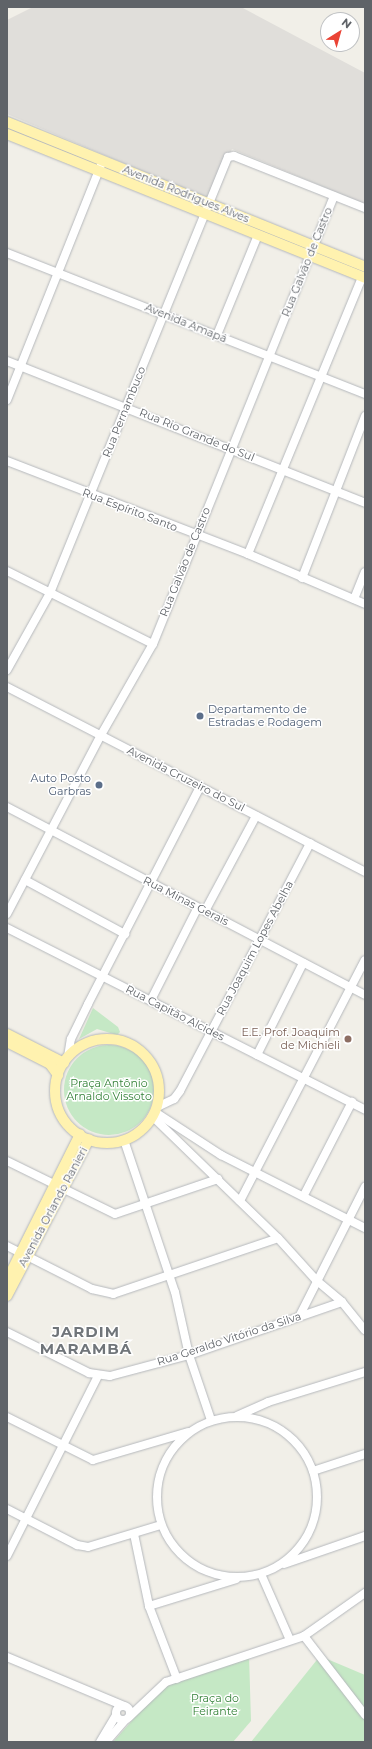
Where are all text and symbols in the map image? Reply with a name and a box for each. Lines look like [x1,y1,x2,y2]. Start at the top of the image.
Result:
north arrow [320,12,360,52]
text: N [339,15,354,31]
street label: Avenida Rodrigues Alves [121,163,251,225]
street label: Rua Galvão de Castro [279,205,335,319]
street label: Avenida Amapá [143,301,229,345]
street label: Rua Pernambuco [100,365,148,459]
street label: Rua Rio Grande do Sul [137,406,257,464]
street label: Rua Espírito Santo [81,486,179,534]
street label: Rua Galvão de Castro [157,505,213,619]
place label: Departamento de Estradas e Rodagem [208,703,322,729]
marker: Departamento de Estradas e Rodagem [195,711,205,721]
street label: Avenida Cruzeiro do Sul [125,744,247,814]
place label: Auto Posto Garbras [31,772,91,798]
marker: Auto Posto Garbras [94,780,104,790]
street label: Rua Minas Gerais [141,874,231,928]
street label: Rua Joaquim Lopes Abelha [214,878,296,1018]
street label: Rua Capitão Alcides [123,982,227,1044]
place label: E.E. Prof. Joaquim de Michieli [242,1026,340,1052]
marker: E.E. Prof. Joaquim de Michieli [343,1034,353,1044]
park label: Praça Antônio Arnaldo Vissoto [66,1077,152,1103]
street label: Avenida Orlando Ranieri [16,1145,90,1269]
street label: Rua Geraldo Vitório da Silva [155,1309,303,1369]
district label: JARDIM MARAMBÁ [40,1322,132,1357]
park label: Praça do Feirante [191,1692,239,1718]

